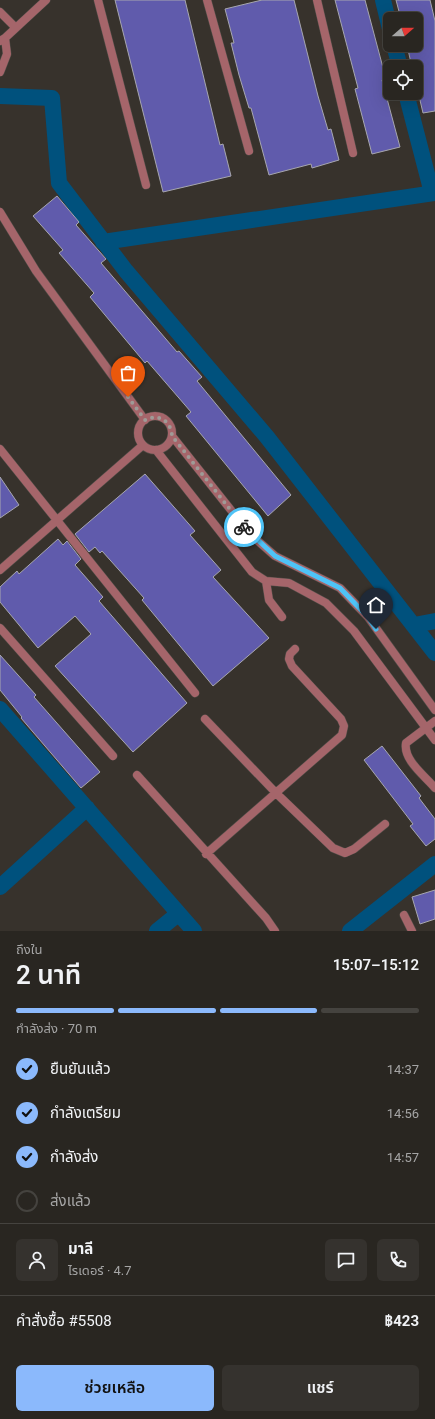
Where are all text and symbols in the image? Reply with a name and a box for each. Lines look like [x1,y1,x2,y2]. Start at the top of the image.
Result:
north arrow [383,12,423,52]
map controls [383,12,423,100]
button: locate [383,60,423,100]
pin [111,356,145,397]
icon: bag [117,362,139,384]
courier [224,507,264,547]
icon: bike [233,516,255,538]
pin [359,588,393,629]
icon: home [365,594,387,616]
text: ถึงใน [16,942,42,957]
text: 15:07–15:12 [333,956,419,974]
text: 2 นาที [16,960,81,990]
text: กำลังส่ง · 70 m [16,1021,97,1036]
icon: check [16,1058,38,1080]
text: ยืนยันแล้ว [50,1060,111,1078]
text: 14:37 [387,1062,419,1077]
icon: check [16,1102,38,1124]
text: กำลังเตรียม [50,1104,121,1122]
text: 14:56 [387,1106,419,1121]
icon: check [16,1146,38,1168]
text: กำลังส่ง [50,1148,98,1166]
text: 14:57 [387,1150,419,1165]
text: ส่งแล้ว [50,1192,91,1210]
button: person [16,1239,58,1281]
button: chat [325,1239,367,1281]
button: phone [377,1239,419,1281]
text: มาลี [68,1240,93,1258]
text: ไรเดอร์ · 4.7 [68,1263,132,1278]
text: คำสั่งซื้อ #5508 [16,1312,112,1330]
text: ฿423 [384,1312,419,1330]
button: ช่วยเหลือ [16,1365,214,1411]
button: แชร์ [222,1365,419,1411]

